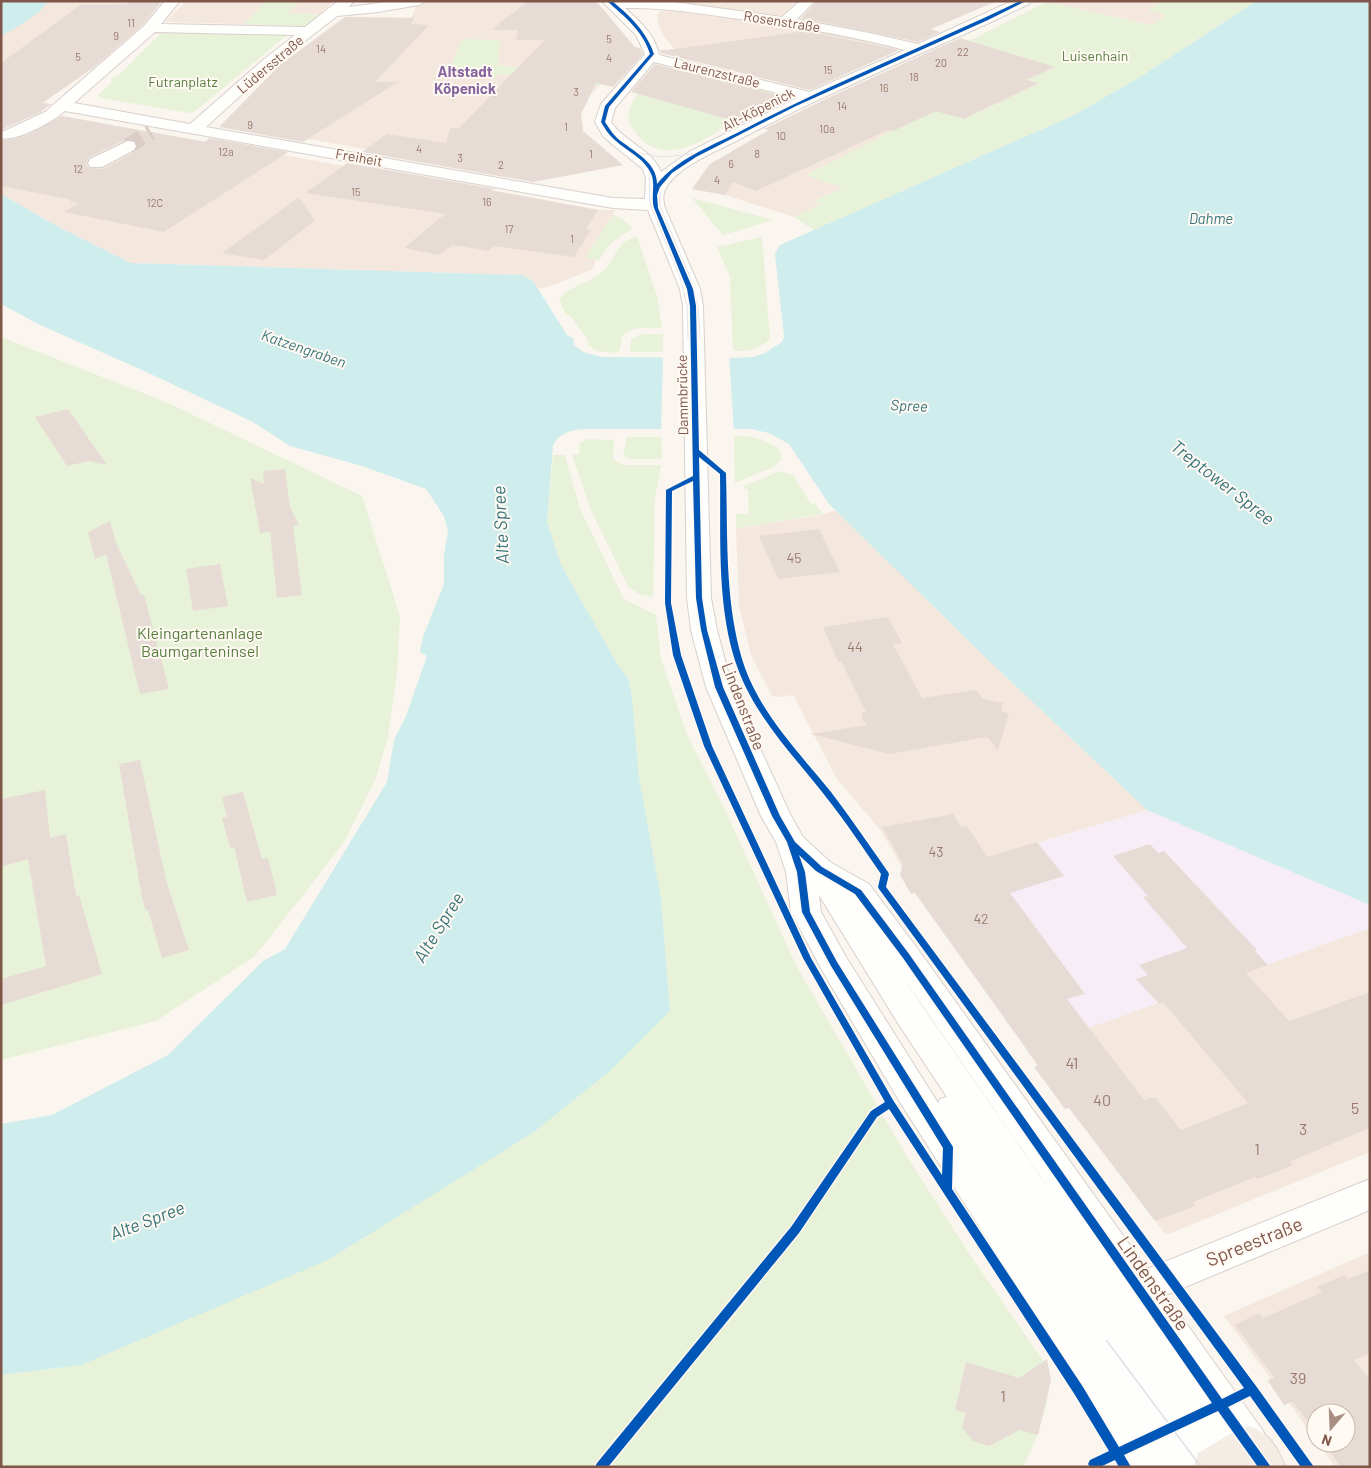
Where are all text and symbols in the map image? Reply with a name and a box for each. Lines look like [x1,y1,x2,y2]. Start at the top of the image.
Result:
street label: Rosenstraße [743,7,821,35]
house number: 11 [127,16,135,29]
house number: 9 [113,29,119,42]
street label: Lüdersstraße [233,31,307,97]
house number: 5 [606,32,612,45]
house number: 14 [316,42,326,55]
house number: 22 [957,45,969,58]
park label: Luisenhain [1062,47,1128,64]
house number: 5 [75,50,81,63]
house number: 4 [606,51,612,64]
street label: Laurenzstraße [672,53,762,91]
house number: 20 [935,56,947,69]
district label: Altstadt Köpenick [434,62,496,97]
house number: 15 [823,63,833,76]
house number: 18 [909,70,919,83]
park label: Futranplatz [148,73,218,90]
house number: 16 [879,81,889,94]
street label: Alt-Köpenick [719,84,797,134]
house number: 3 [573,85,579,98]
house number: 14 [837,99,847,112]
house number: 9 [247,118,253,131]
house number: 1 [564,120,568,133]
house number: 10a [819,122,835,135]
house number: 10 [776,129,786,142]
house number: 4 [416,142,422,155]
house number: 12a [218,145,234,158]
street label: Freiheit [334,145,384,169]
house number: 1 [589,147,593,160]
house number: 8 [754,147,760,160]
house number: 3 [457,151,463,164]
house number: 6 [728,157,734,170]
house number: 2 [498,158,504,171]
house number: 12 [73,162,83,175]
house number: 4 [714,173,720,186]
house number: 15 [351,185,361,198]
house number: 16 [482,195,492,208]
house number: 12C [147,196,163,209]
water label: Dahme [1189,209,1233,227]
house number: 17 [504,222,514,235]
house number: 1 [570,232,574,245]
water label: Katzengraben [259,325,349,371]
street label: Dammbrücke [673,355,691,435]
water label: Spree [890,395,928,415]
water label: Treptower Spree [1167,435,1279,529]
water label: Alte Spree [487,485,513,565]
house number: 45 [787,549,801,566]
park label: Kleingartenanlage Baumgarteninsel [137,623,263,660]
house number: 44 [847,638,863,655]
street label: Lindenstraße [719,659,769,753]
house number: 43 [929,843,943,860]
water label: Alte Spree [408,888,468,966]
house number: 42 [973,910,989,927]
house number: 41 [1066,1053,1078,1072]
house number: 40 [1093,1090,1111,1109]
house number: 5 [1351,1098,1359,1117]
house number: 3 [1299,1119,1307,1138]
house number: 1 [1254,1139,1260,1158]
water label: Alte Spree [107,1196,187,1244]
street label: Spreestraße [1202,1211,1306,1271]
street label: Lindenstraße [1113,1231,1195,1335]
house number: 39 [1290,1368,1306,1387]
house number: 1 [1000,1386,1006,1405]
north arrow [1306,1403,1356,1453]
text: N [1319,1431,1334,1450]

